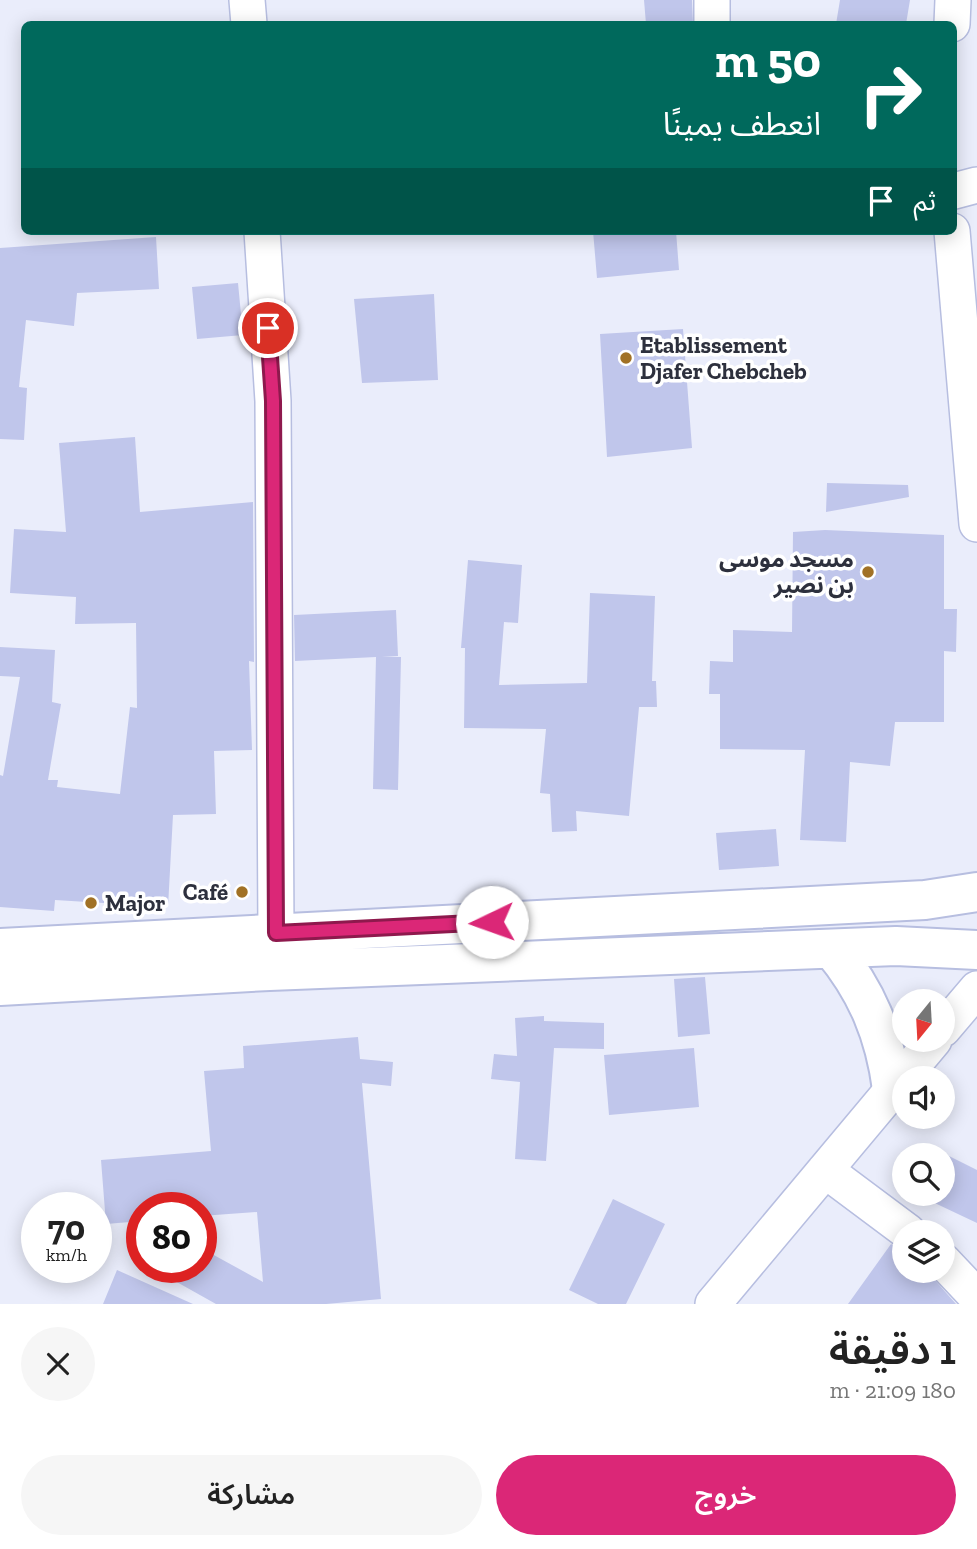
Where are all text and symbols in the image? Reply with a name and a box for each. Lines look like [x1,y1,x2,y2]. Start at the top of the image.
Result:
text: 50 m [715,31,821,90]
icon: right [845,49,936,140]
text: انعطف يمينًا [663,105,821,143]
icon: arrive [862,182,900,220]
text: ثم [914,185,936,217]
pin [238,298,298,358]
icon: arrive [249,309,287,347]
place label: Etablissement Djafer Chebcheb [640,331,807,385]
marker: Etablissement Djafer Chebcheb [618,350,634,366]
place label: مسجد موسى بن نصير [719,545,854,599]
marker: مسجد موسى بن نصير [860,564,876,580]
place label: Café [183,878,228,906]
marker: Café [234,884,250,900]
position arrow [455,885,529,959]
place label: Major [105,889,165,917]
marker: Major [83,895,99,911]
north arrow [892,989,956,1052]
map controls [892,989,955,1283]
button: sound [892,1066,955,1129]
button: search [892,1143,955,1206]
speed limit sign: 80 [126,1192,217,1283]
text: 70 [48,1207,85,1249]
button: layers [892,1220,955,1283]
text: km/h [46,1244,87,1266]
text: 1 دقيقة [829,1324,956,1375]
button: close [21,1327,95,1401]
text: 180 m · 21:09 [830,1376,956,1404]
button: مشاركة [21,1455,482,1535]
button: خروج [496,1455,956,1535]

